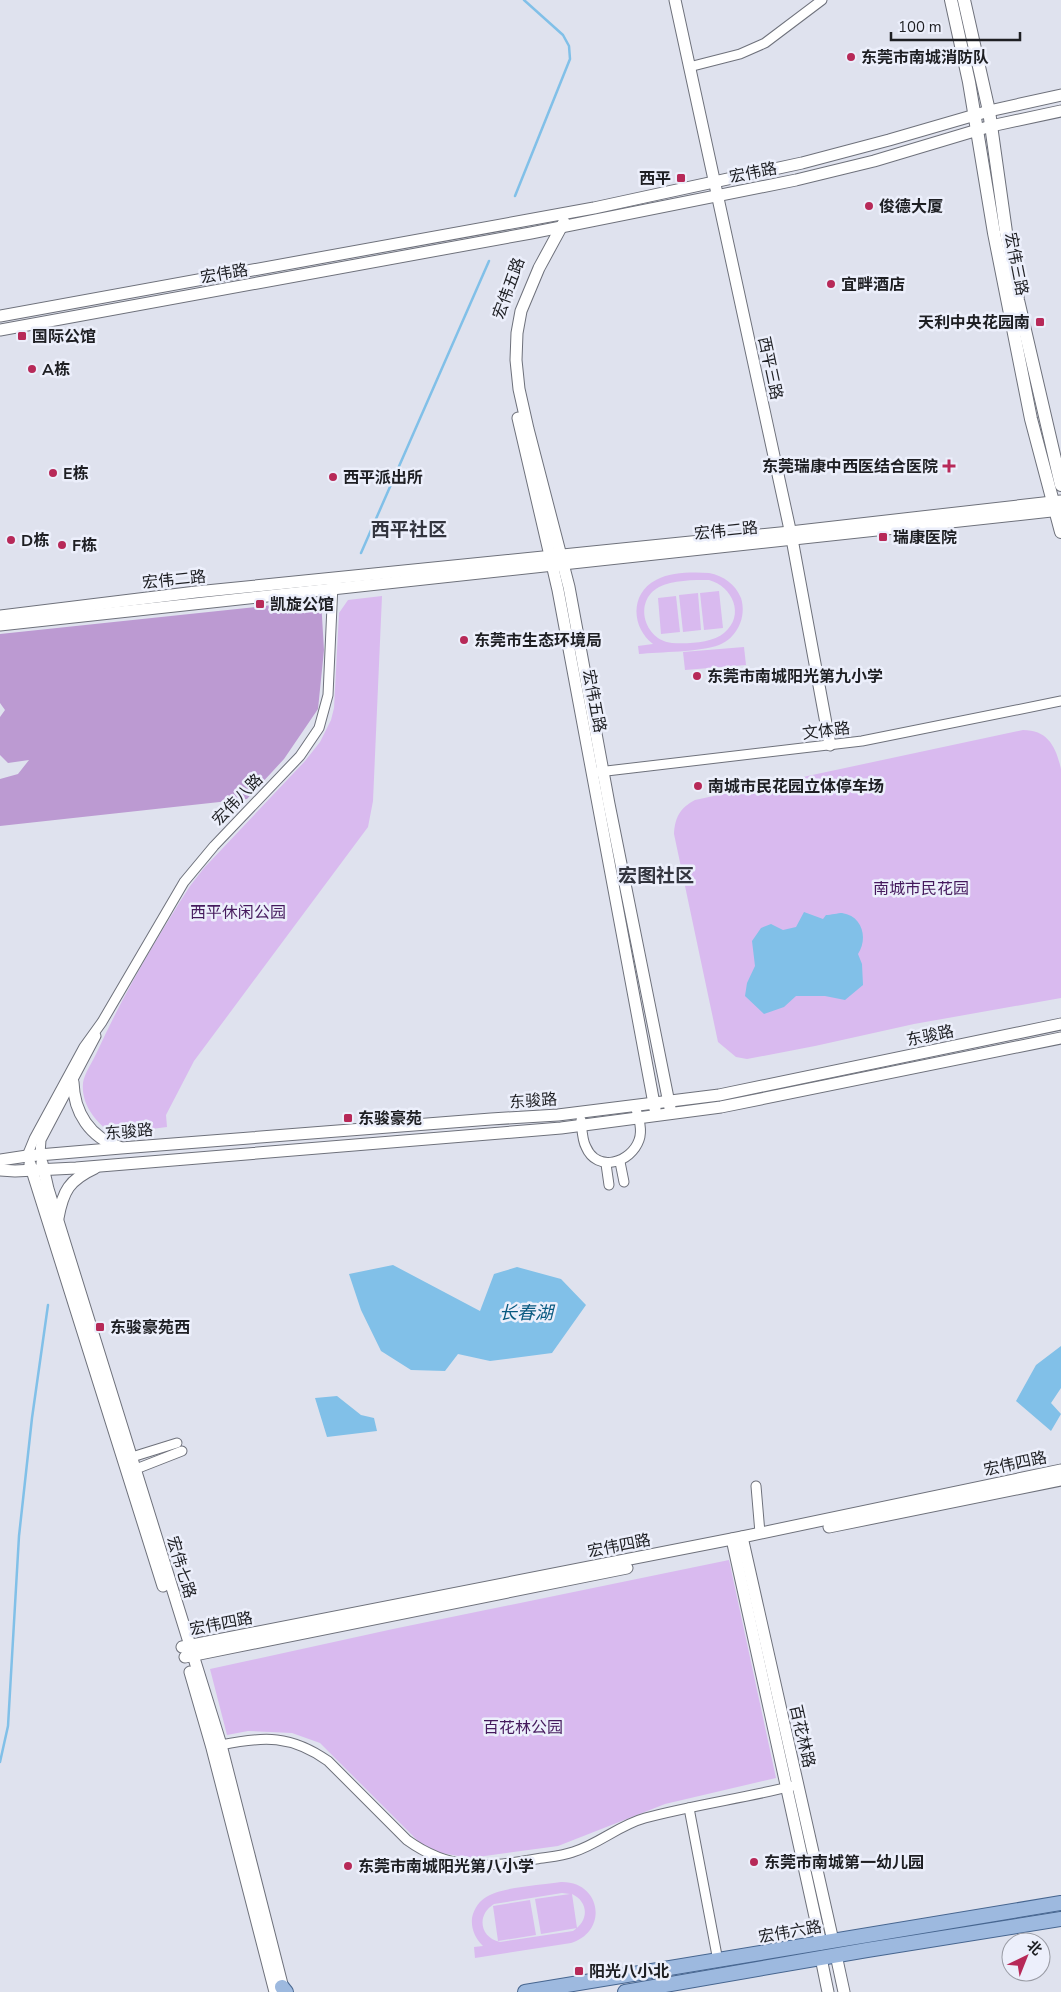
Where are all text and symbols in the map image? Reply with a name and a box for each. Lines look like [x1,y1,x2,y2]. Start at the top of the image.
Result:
scale bar [891,10,1020,42]
text: 100 m [898,17,942,37]
place label: 东莞市南城消防队 [861,47,989,69]
marker: 东莞市南城消防队 [845,51,857,63]
street label: 宏伟路 [728,158,779,188]
place label: 西平 [639,168,671,190]
marker: 西平 [675,172,687,184]
place label: 俊德大厦 [879,196,943,218]
marker: 俊德大厦 [863,200,875,212]
street label: 宏伟三路 [999,231,1033,298]
street label: 宏伟五路 [488,255,530,322]
street label: 宏伟路 [199,259,250,289]
place label: 宜畔酒店 [841,274,905,296]
marker: 宜畔酒店 [825,278,837,290]
place label: 天利中央花园南 [918,312,1030,334]
marker: 天利中央花园南 [1034,316,1046,328]
place label: 国际公馆 [32,326,96,348]
marker: 国际公馆 [16,330,28,342]
street label: 西平三路 [753,335,787,402]
place label: A栋 [42,359,70,381]
marker: A栋 [26,363,38,375]
place label: 东莞瑞康中西医结合医院 [762,456,938,478]
marker: 东莞瑞康中西医结合医院 [942,459,956,473]
place label: E栋 [63,463,89,485]
marker: E栋 [47,467,59,479]
place label: 西平派出所 [343,467,423,489]
marker: 西平派出所 [327,471,339,483]
district label: 西平社区 [371,517,447,543]
street label: 宏伟二路 [693,517,759,545]
place label: 瑞康医院 [893,527,957,549]
place label: D栋 [21,530,49,552]
marker: 瑞康医院 [877,531,889,543]
marker: D栋 [5,534,17,546]
place label: F栋 [72,535,97,557]
marker: F栋 [56,539,68,551]
street label: 宏伟二路 [141,566,207,594]
place label: 凯旋公馆 [270,594,334,616]
marker: 凯旋公馆 [254,598,266,610]
place label: 东莞市生态环境局 [474,630,602,652]
marker: 东莞市生态环境局 [458,634,470,646]
place label: 东莞市南城阳光第九小学 [707,666,883,688]
street label: 宏伟五路 [577,668,611,735]
marker: 东莞市南城阳光第九小学 [691,670,703,682]
street label: 文体路 [801,717,851,745]
street label: 宏伟八路 [208,769,268,830]
place label: 南城市民花园立体停车场 [708,776,884,798]
marker: 南城市民花园立体停车场 [692,780,704,792]
district label: 宏图社区 [618,863,694,889]
park label: 南城市民花园 [873,878,969,900]
park label: 西平休闲公园 [190,902,286,924]
street label: 东骏路 [904,1020,956,1052]
street label: 东骏路 [508,1088,558,1114]
place label: 东骏豪苑 [358,1108,422,1130]
marker: 东骏豪苑 [342,1112,354,1124]
street label: 东骏路 [104,1119,154,1145]
water label: 长春湖 [499,1301,556,1325]
place label: 东骏豪苑西 [110,1317,190,1339]
marker: 东骏豪苑西 [94,1321,106,1333]
street label: 宏伟四路 [982,1447,1049,1481]
street label: 宏伟四路 [586,1529,653,1563]
street label: 宏伟七路 [161,1533,201,1601]
street label: 宏伟四路 [188,1607,255,1641]
street label: 百花林路 [784,1703,820,1770]
park label: 百花林公园 [483,1717,563,1739]
place label: 东莞市南城第一幼儿园 [764,1852,924,1874]
place label: 东莞市南城阳光第八小学 [358,1856,534,1878]
marker: 东莞市南城第一幼儿园 [748,1856,760,1868]
marker: 东莞市南城阳光第八小学 [342,1860,354,1872]
street label: 宏伟六路 [757,1916,824,1948]
north arrow [1001,1932,1051,1982]
text: 北 [1023,1936,1046,1960]
place label: 阳光八小北 [589,1961,669,1983]
marker: 阳光八小北 [573,1965,585,1977]

